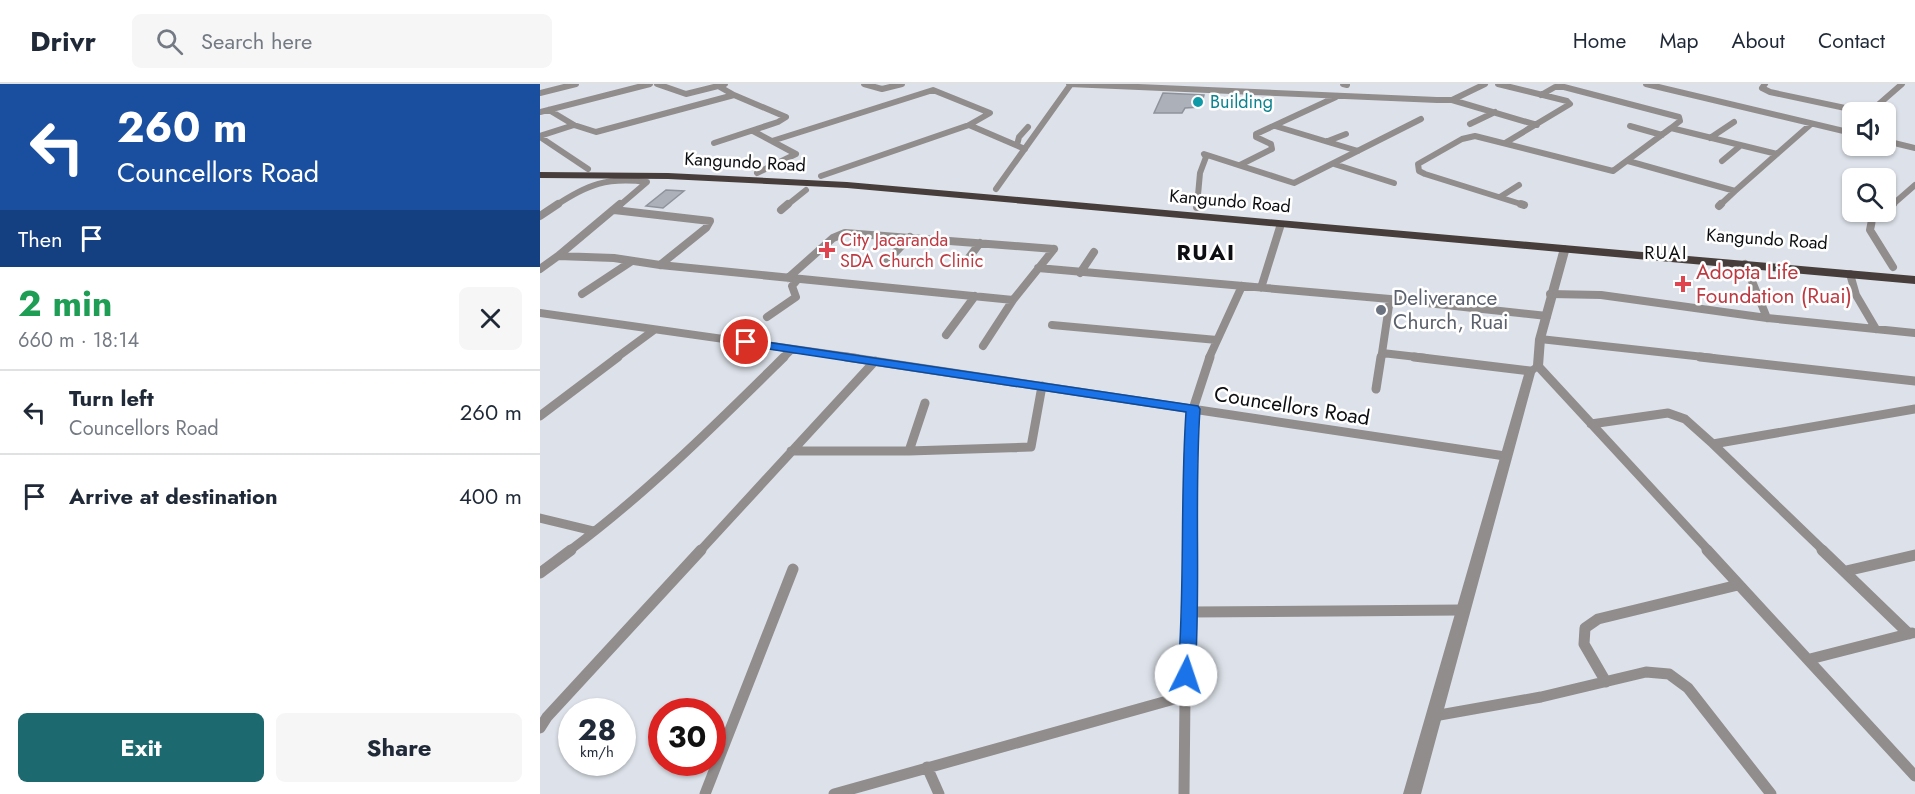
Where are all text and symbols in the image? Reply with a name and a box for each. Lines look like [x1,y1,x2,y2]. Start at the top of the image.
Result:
search box [132,14,552,68]
text: Drivr [30,21,96,62]
icon: search [153,25,186,58]
text: Search here [201,25,312,57]
text: Home [1573,26,1626,56]
text: Map [1659,26,1699,56]
text: About [1732,26,1785,56]
text: Contact [1818,26,1885,56]
place label: Building [1210,89,1273,115]
marker: Building [1191,95,1205,109]
text: 260 m [117,97,248,158]
map controls [1842,102,1896,222]
button: sound [1842,102,1896,156]
icon: left [18,108,96,186]
street label: Kangundo Road [684,146,806,178]
text: Councellors Road [117,153,319,192]
button: search [1842,168,1896,222]
street label: Kangundo Road [1168,183,1292,219]
icon: arrive [75,222,108,255]
street label: Kangundo Road [1705,222,1829,256]
text: Then [18,223,63,255]
place label: City Jacaranda SDA Church Clinic [840,227,983,274]
district label: RUAI [1177,236,1235,268]
district label: RUAI [1644,240,1688,266]
marker: City Jacaranda SDA Church Clinic [818,241,836,259]
place label: Adopta Life Foundation (Ruai) [1696,257,1852,311]
marker: Adopta Life Foundation (Ruai) [1674,275,1692,293]
text: 2 min [18,277,113,329]
place label: Deliverance Church, Ruai [1393,283,1509,337]
button: close [459,287,522,350]
marker: Deliverance Church, Ruai [1374,303,1388,317]
pin [720,316,771,367]
icon: arrive [729,325,762,358]
text: 660 m · 18:14 [18,326,139,355]
street label: Councellors Road [1212,379,1372,433]
text: Turn left [69,382,154,414]
icon: left [18,396,51,429]
text: 260 m [460,396,522,428]
text: Councellors Road [69,414,219,443]
icon: arrive [18,480,51,513]
text: Arrive at destination [69,480,278,512]
text: 400 m [459,480,522,512]
position arrow [1154,643,1218,707]
speed limit sign: 30 [648,698,726,776]
text: 28 [578,708,616,751]
button: Exit [18,713,264,782]
button: Share [276,713,522,782]
text: km/h [580,741,614,763]

